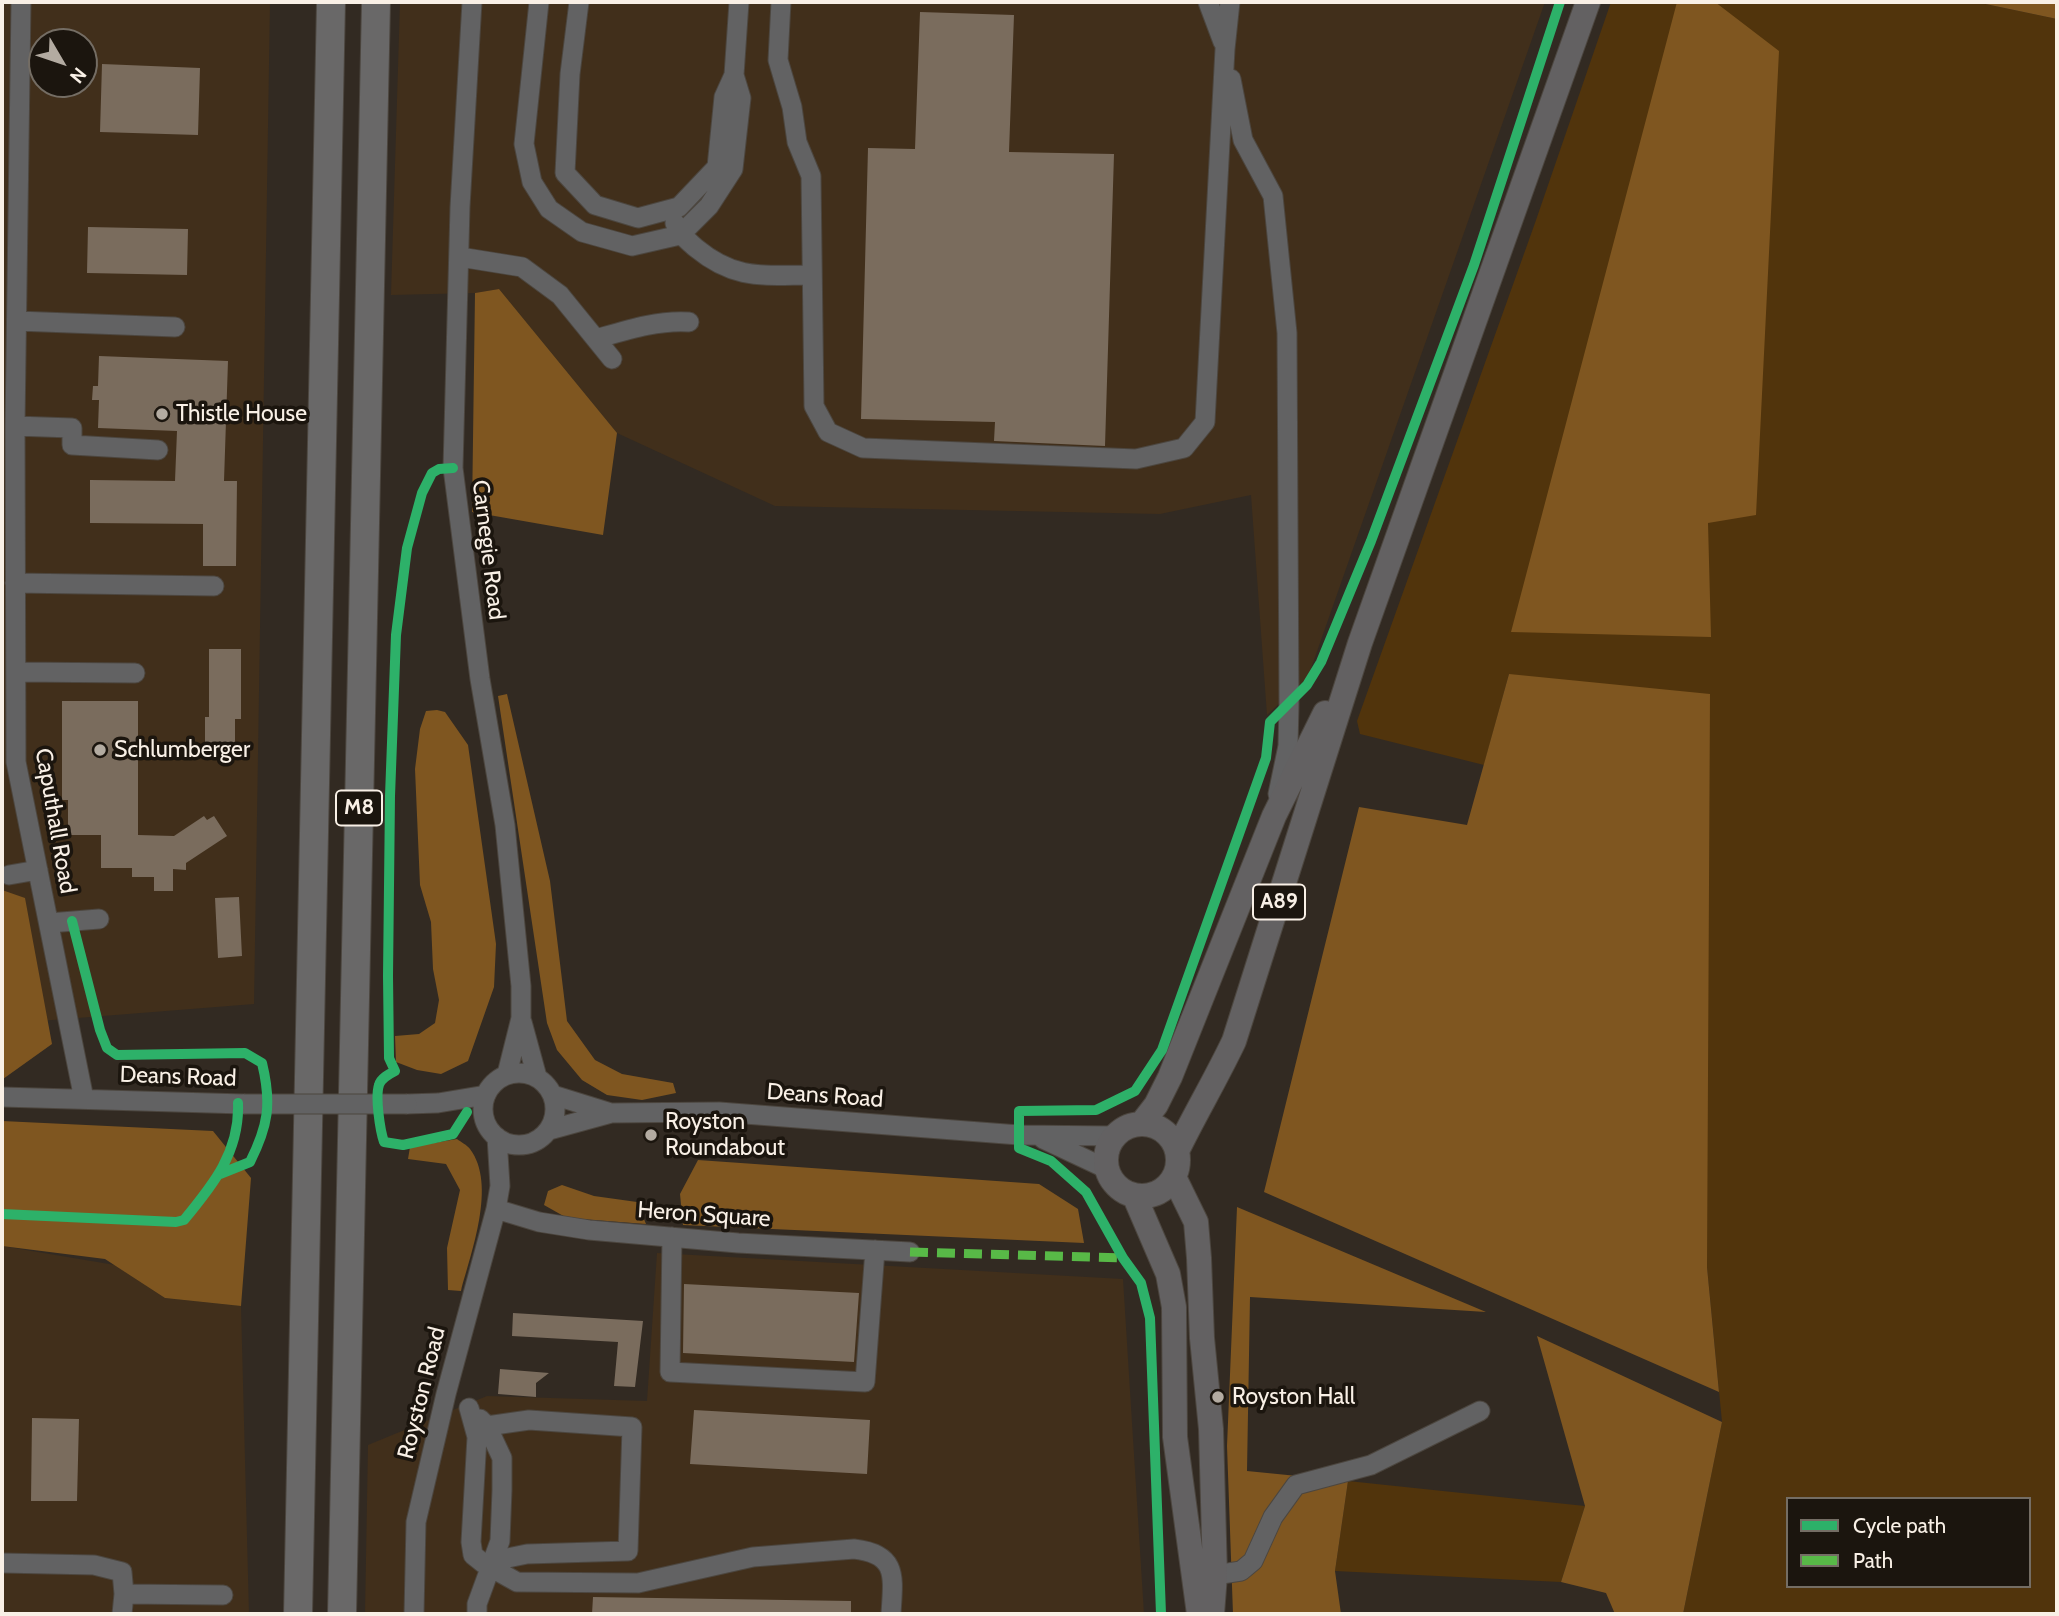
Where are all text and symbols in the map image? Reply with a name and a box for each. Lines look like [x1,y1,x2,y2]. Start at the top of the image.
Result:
north arrow [28,28,98,98]
text: N [65,63,91,88]
place label: Thistle House [176,400,307,428]
marker: Thistle House [154,406,170,422]
street label: Carnegie Road [466,478,510,622]
place label: Schlumberger [114,736,250,764]
marker: Schlumberger [92,742,108,758]
street label: Caputhall Road [29,746,81,896]
road number: M8 [336,790,382,826]
road number: A89 [1253,884,1305,920]
street label: Deans Road [119,1061,237,1093]
street label: Deans Road [766,1078,884,1114]
place label: Royston Roundabout [665,1108,785,1162]
marker: Royston Roundabout [643,1127,659,1143]
street label: Heron Square [636,1197,772,1233]
street label: Royston Road [392,1324,452,1462]
place label: Royston Hall [1232,1383,1355,1411]
marker: Royston Hall [1210,1389,1226,1405]
legend [1786,1497,2031,1588]
text: Cycle path [1853,1513,1946,1538]
text: Path [1853,1548,1893,1573]

